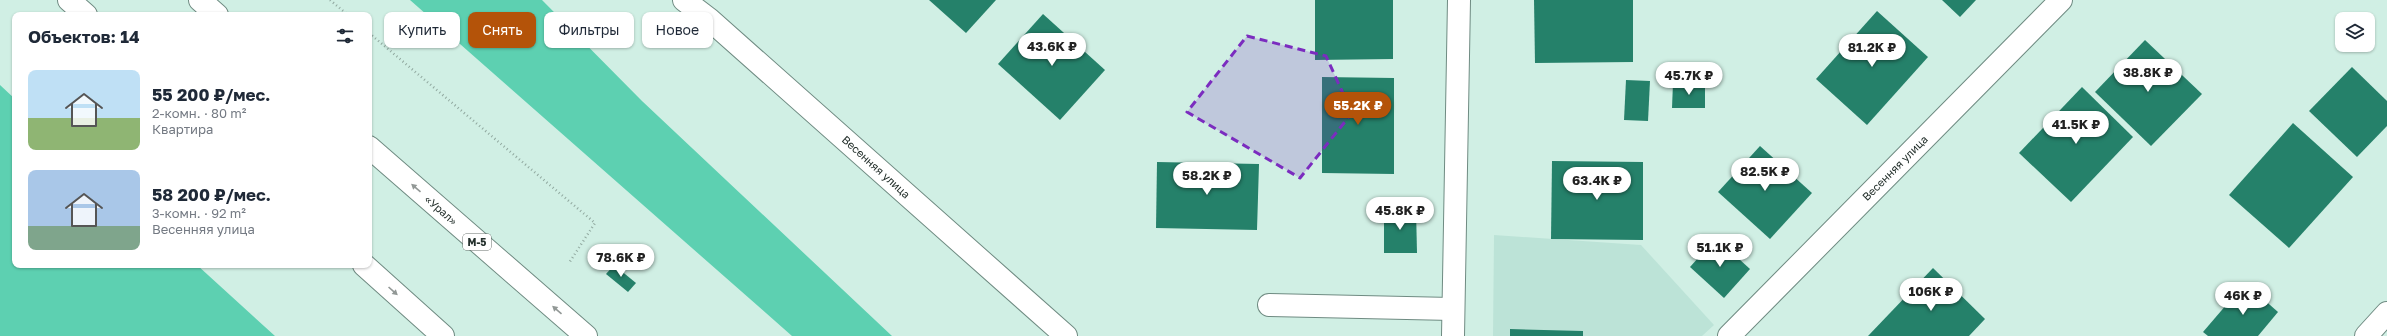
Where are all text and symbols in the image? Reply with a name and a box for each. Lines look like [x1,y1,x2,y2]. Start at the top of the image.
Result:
chip: Купить [384,12,460,48]
chip: Снять [468,12,536,48]
chip: Фильтры [544,12,634,48]
chip: Новое [642,12,713,48]
map controls [2335,12,2375,52]
button: layers [2335,12,2375,52]
icon: filters [334,25,356,47]
text: Объектов: 14 [28,26,140,47]
pin: 43.6K ₽ [1015,33,1089,67]
pin: 81.2K ₽ [1835,34,1909,68]
text: 43.6K ₽ [1027,38,1077,54]
text: 81.2K ₽ [1848,39,1896,55]
pin: 38.8K ₽ [2111,59,2185,93]
pin: 45.7K ₽ [1652,62,1726,96]
text: 38.8K ₽ [2123,64,2173,80]
text: 45.7K ₽ [1665,67,1713,83]
text: 55 200 ₽/мес. [152,84,271,105]
icon: home [60,86,108,134]
pin: 55.2K ₽ [1321,92,1395,126]
text: 55.2K ₽ [1333,97,1383,113]
text: 2-комн. · 80 m² [152,105,247,121]
pin: 41.5K ₽ [2039,111,2113,145]
text: 41.5K ₽ [2052,116,2100,132]
text: Квартира [152,121,213,137]
street label: Весенняя улица [1859,132,1930,203]
street label: Весенняя улица [840,133,913,201]
pin: 82.5K ₽ [1728,158,1802,192]
pin: 58.2K ₽ [1170,162,1244,196]
text: 82.5K ₽ [1740,163,1790,179]
text: 58.2K ₽ [1182,167,1232,183]
pin: 63.4K ₽ [1560,167,1634,201]
text: 63.4K ₽ [1572,172,1622,188]
text: 58 200 ₽/мес. [152,184,271,205]
one-way arrow [411,184,421,193]
icon: home [60,186,108,234]
street label: «Урал» [423,192,460,227]
pin: 45.8K ₽ [1363,197,1437,231]
text: 45.8K ₽ [1375,202,1425,218]
text: 3-комн. · 92 m² [152,205,246,221]
text: Весенняя улица [152,221,255,237]
road number: М-5 [463,234,491,250]
pin: 51.1K ₽ [1683,234,1757,268]
text: 51.1K ₽ [1697,239,1743,255]
pin: 78.6K ₽ [584,244,658,278]
text: 78.6K ₽ [596,249,646,265]
pin: 106K ₽ [1898,278,1964,312]
pin: 46K ₽ [2215,282,2271,316]
text: 106K ₽ [1909,283,1953,299]
one-way arrow [388,286,398,296]
text: 46K ₽ [2224,287,2262,303]
one-way arrow [551,306,562,315]

